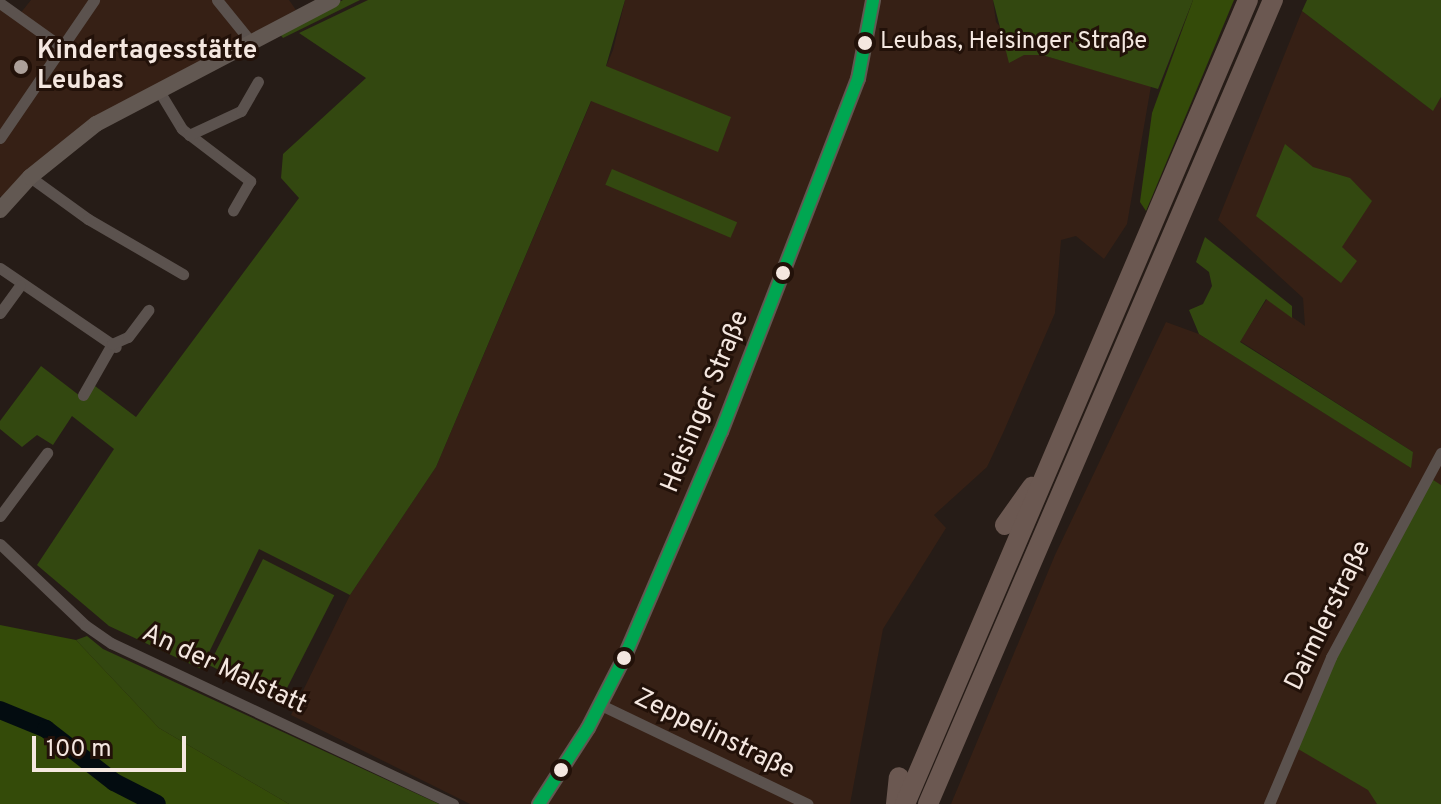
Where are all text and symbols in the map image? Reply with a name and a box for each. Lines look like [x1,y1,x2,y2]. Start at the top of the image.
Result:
place label: Leubas, Heisinger Straße [880,29,1147,57]
marker: Leubas, Heisinger Straße [857,35,873,51]
place label: Kindertagesstätte Leubas [37,36,257,98]
marker: Kindertagesstätte Leubas [12,58,30,76]
unlabelled marker [775,265,791,281]
street label: Heisinger Straße [655,307,757,497]
street label: Daimlerstraße [1279,536,1379,696]
street label: An der Malstatt [137,618,311,722]
unlabelled marker [616,650,632,666]
street label: Zeppelinstraße [629,683,799,787]
scale bar [36,720,190,770]
text: 100 m [46,735,112,765]
unlabelled marker [553,762,569,778]

